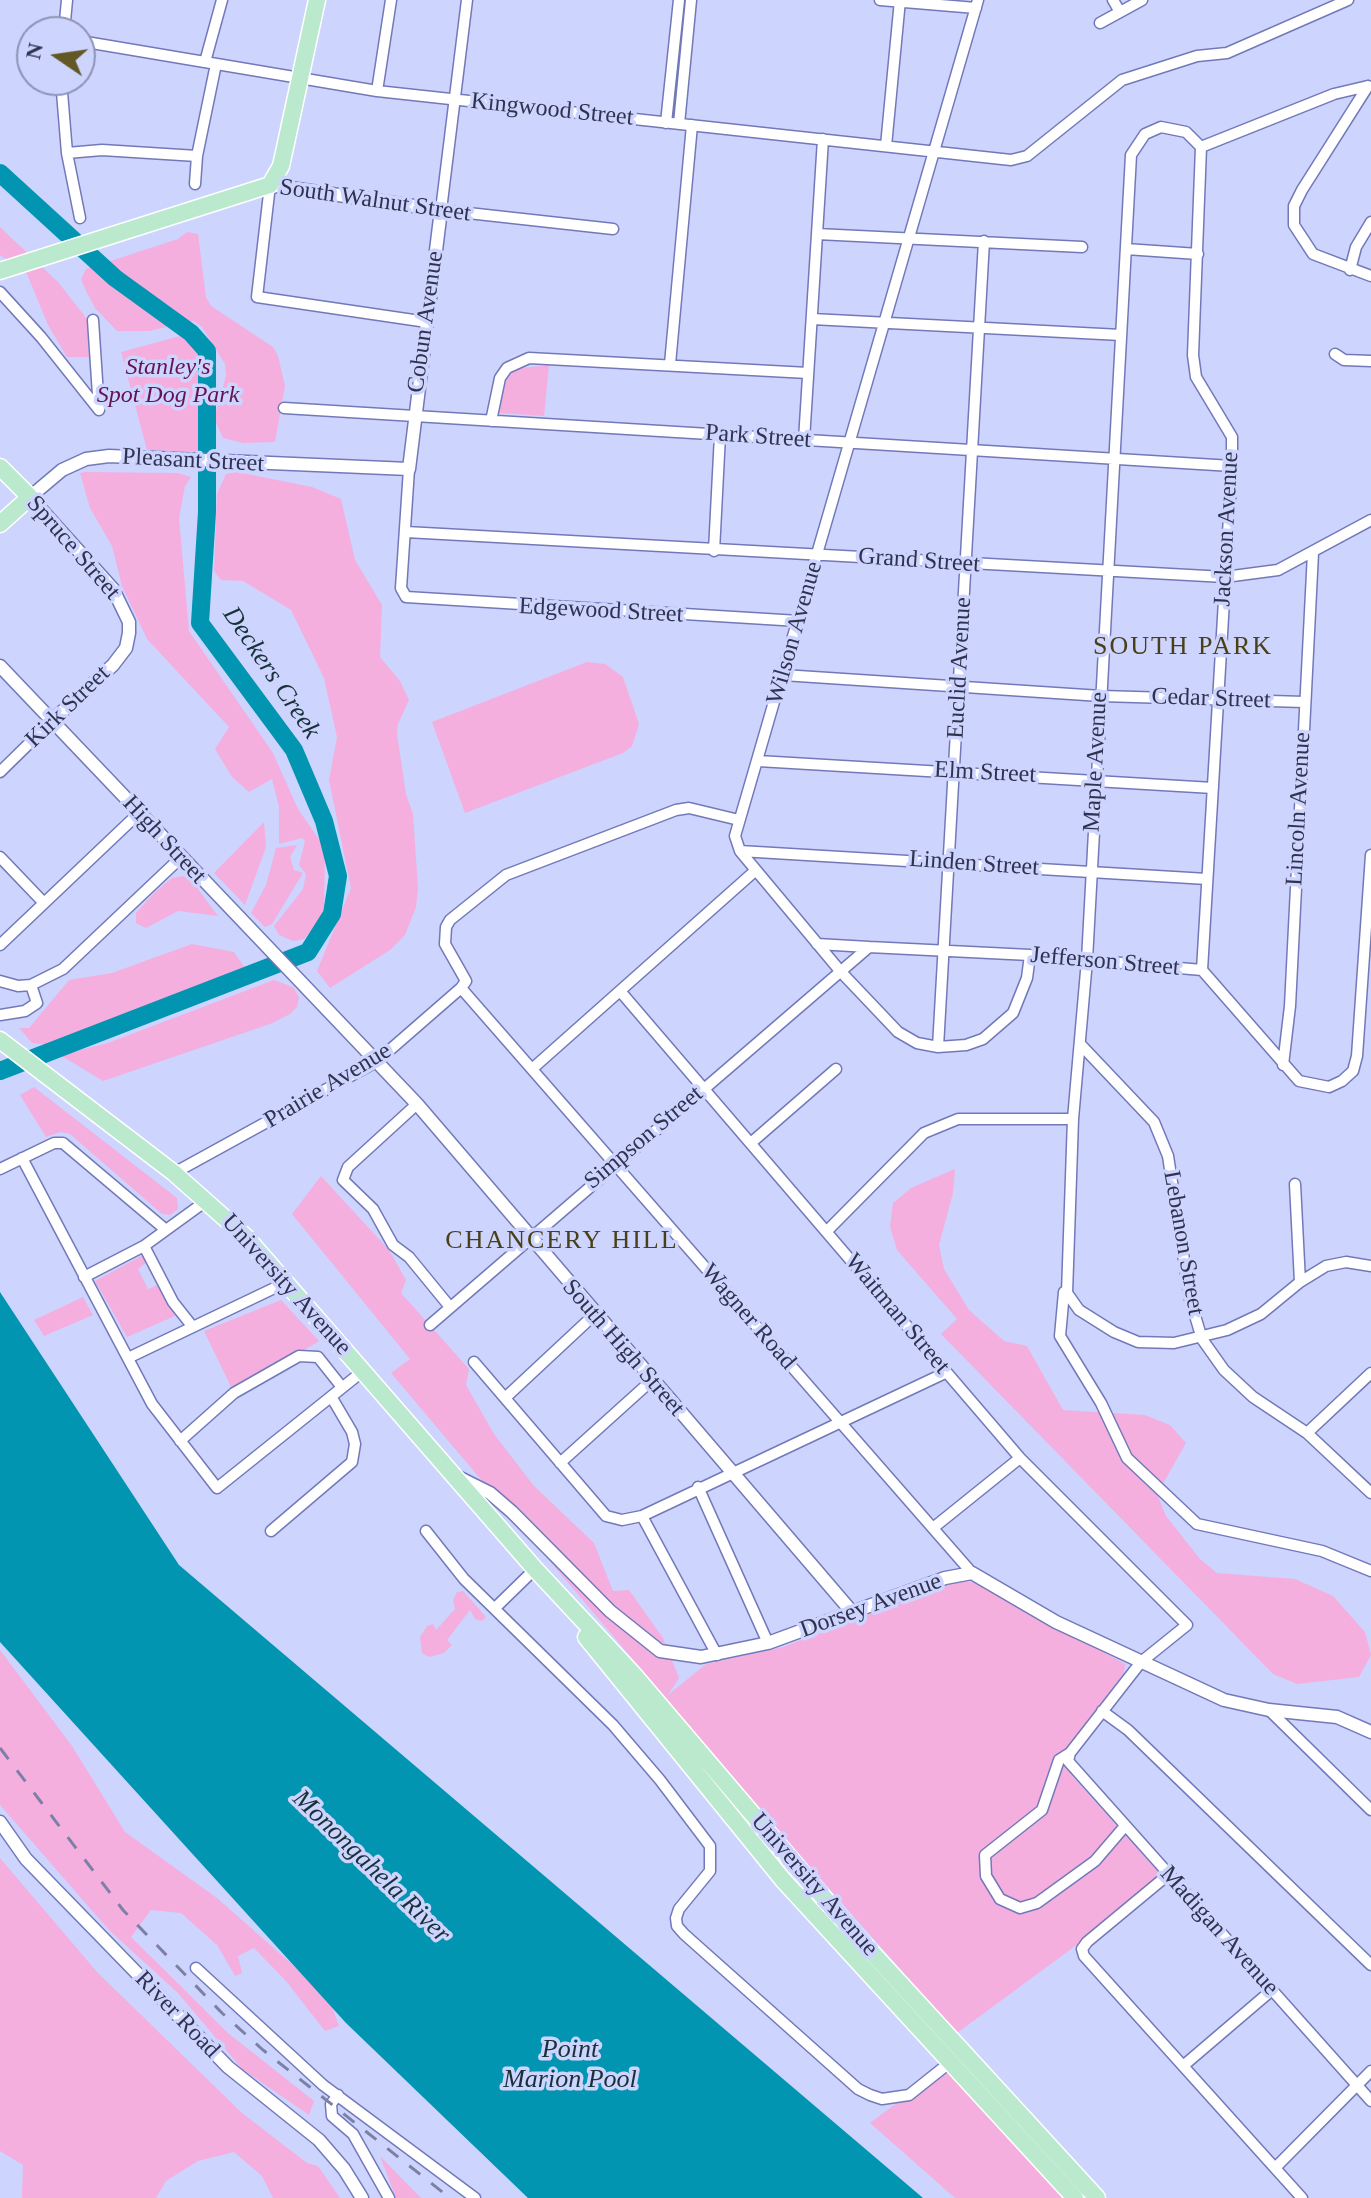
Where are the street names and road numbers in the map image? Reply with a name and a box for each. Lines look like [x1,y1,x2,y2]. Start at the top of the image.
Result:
street label: Kingwood Street [469,87,635,133]
street label: South Walnut Street [278,173,472,229]
street label: Cobun Avenue [402,249,450,395]
street label: Park Street [704,419,812,455]
street label: Pleasant Street [121,443,265,479]
street label: Jackson Avenue [1209,451,1245,607]
street label: Spruce Street [20,490,126,606]
street label: Grand Street [857,542,981,580]
street label: Wilson Avenue [761,558,829,708]
street label: Edgewood Street [518,592,684,630]
street label: Euclid Avenue [942,597,978,739]
street label: Kirk Street [20,660,116,754]
street label: Cedar Street [1151,683,1271,715]
street label: Maple Avenue [1078,691,1114,833]
street label: Lincoln Avenue [1281,732,1317,886]
street label: Elm Street [933,756,1037,790]
street label: High Street [116,790,212,890]
street label: Linden Street [908,845,1040,883]
street label: Jefferson Street [1029,941,1181,983]
street label: Prairie Avenue [259,1037,397,1135]
street label: Simpson Street [579,1080,709,1196]
street label: Lebanon Street [1156,1169,1210,1317]
street label: University Avenue [215,1208,357,1362]
street label: Waitman Street [838,1248,956,1380]
street label: Wagner Road [694,1258,802,1376]
street label: South High Street [556,1274,690,1422]
street label: Dorsey Avenue [796,1567,946,1645]
street label: University Avenue [744,1808,884,1962]
street label: Madigan Avenue [1153,1860,1285,2002]
street label: River Road [128,1965,226,2065]

